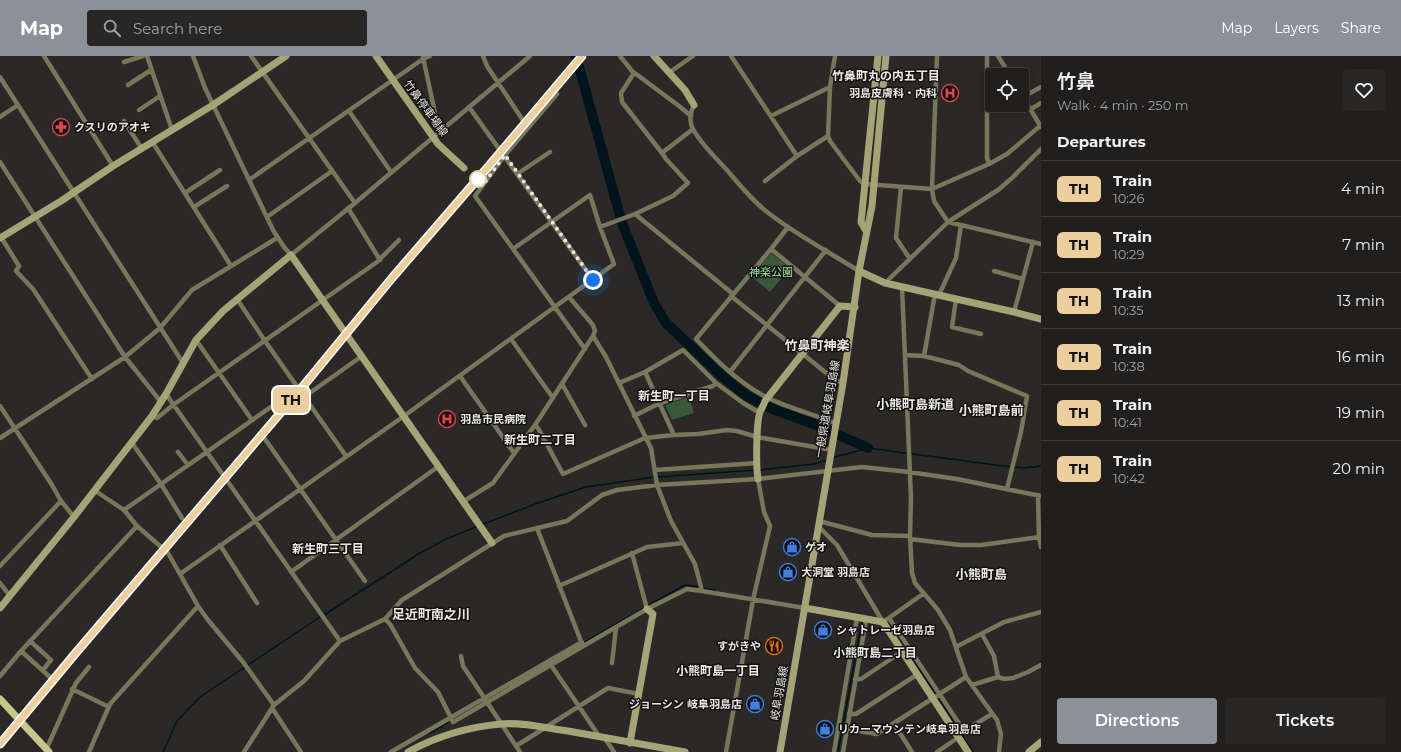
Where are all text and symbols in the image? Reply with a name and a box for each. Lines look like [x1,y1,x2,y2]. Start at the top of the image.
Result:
search box [87,10,367,46]
text: Map [20,17,63,40]
icon: search [101,17,123,39]
text: Search here [133,19,222,38]
text: Map [1221,19,1252,37]
text: Layers [1274,19,1319,37]
text: Share [1341,19,1381,37]
district label: 竹鼻町丸の内五丁目 [832,68,940,83]
map controls [985,68,1029,112]
button: locate [985,68,1029,112]
button: heart [1343,69,1385,111]
text: 竹鼻 [1057,70,1095,93]
street label: 竹鼻停車場線 [401,77,451,139]
hospital icon: 羽島皮膚科・内科 [940,83,960,103]
place label: 羽島皮膚科・内科 [849,86,937,100]
text: Walk · 4 min · 250 m [1057,97,1188,113]
pharmacy icon: クスリのアオキ [51,117,71,137]
place label: クスリのアオキ [74,120,151,134]
text: Departures [1057,132,1146,151]
unlabelled marker [469,170,487,188]
text: Train [1113,171,1152,190]
text: 4 min [1341,179,1385,198]
text: TH [1069,180,1089,198]
text: 10:26 [1113,190,1144,206]
text: Train [1113,227,1152,246]
text: 7 min [1342,235,1385,254]
text: TH [1069,236,1089,254]
text: 10:29 [1113,246,1144,262]
park label: 神楽公園 [749,265,793,279]
your location [583,270,603,290]
text: Train [1113,283,1152,302]
text: 13 min [1337,291,1385,310]
text: TH [1069,292,1089,310]
text: 10:35 [1113,302,1144,318]
district label: 竹鼻町神楽 [784,337,850,353]
text: Train [1113,339,1152,358]
text: 16 min [1336,347,1385,366]
text: TH [1069,348,1089,366]
text: 10:38 [1113,358,1145,374]
street label: 一般県道岐阜羽島線 [812,359,842,459]
line badge: TH [273,387,309,413]
district label: 新生町一丁目 [638,388,710,403]
text: TH [281,391,301,409]
text: Train [1113,395,1152,414]
district label: 小熊町島新道 [876,396,954,412]
district label: 小熊町島前 [958,402,1024,418]
text: 19 min [1336,403,1385,422]
text: TH [1069,404,1089,422]
hospital icon: 羽島市民病院 [437,409,457,429]
place label: 羽島市民病院 [460,412,526,426]
text: 10:41 [1113,414,1142,430]
district label: 新生町二丁目 [504,432,576,447]
text: Train [1113,451,1152,470]
text: 20 min [1333,459,1385,478]
text: TH [1069,460,1089,478]
text: 10:42 [1113,470,1145,486]
shop icon: ゲオ [782,537,802,557]
place label: ゲオ [805,540,827,554]
district label: 新生町三丁目 [292,541,364,556]
shop icon: 大洞堂 羽島店 [778,562,798,582]
place label: 大洞堂 羽島店 [801,565,870,579]
district label: 小熊町島 [955,566,1007,582]
district label: 足近町南之川 [392,606,470,622]
shop icon: シャトレーゼ羽島店 [813,620,833,640]
place label: シャトレーゼ羽島店 [836,623,935,637]
restaurant icon: すがきや [764,636,784,656]
place label: すがきや [717,639,761,653]
district label: 小熊町島二丁目 [833,645,917,660]
district label: 小熊町島一丁目 [676,663,760,678]
street label: 岐阜羽島線 [767,665,791,721]
shop icon: ジョーシン 岐阜羽島店 [745,694,765,714]
place label: ジョーシン 岐阜羽島店 [629,697,742,711]
button: Directions [1057,698,1217,744]
button: Tickets [1225,698,1385,744]
shop icon: リカーマウンテン岐阜羽島店 [815,719,835,739]
place label: リカーマウンテン岐阜羽島店 [838,722,981,736]

